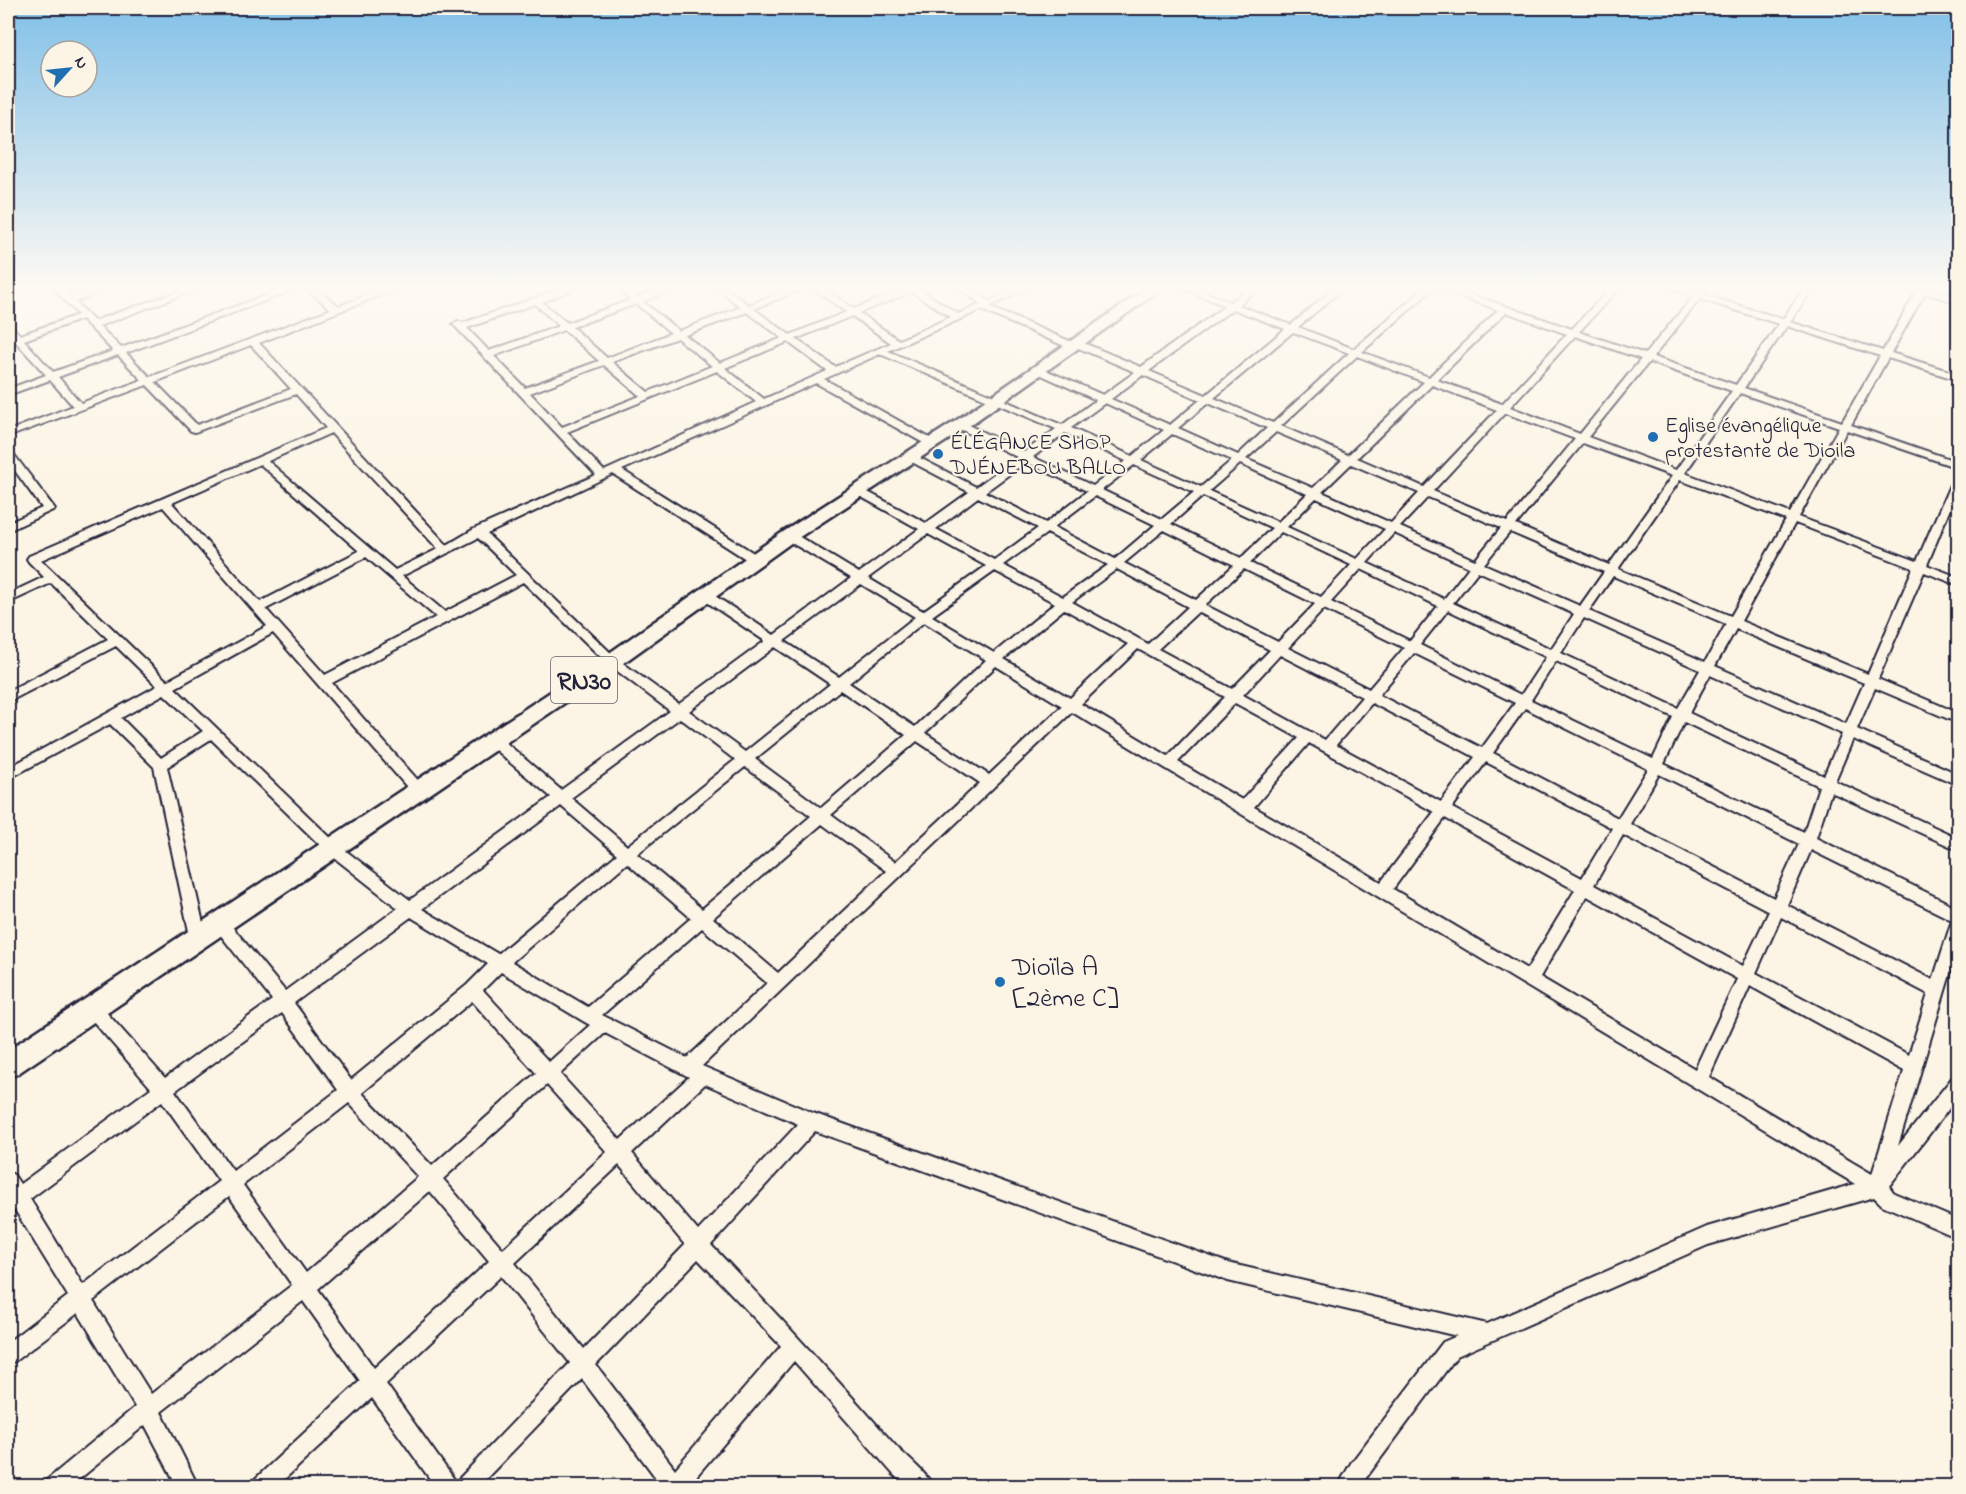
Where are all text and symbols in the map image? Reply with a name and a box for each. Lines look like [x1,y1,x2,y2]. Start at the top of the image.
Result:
north arrow [39,39,99,99]
text: N [67,53,94,74]
place label: Eglise évangélique protestante de Dioila [1665,411,1855,468]
place label: ÉLÉGANCE SHOP DJÉNEBOU BALLO [949,428,1126,485]
marker: Eglise évangélique protestante de Dioila [1646,430,1660,444]
marker: ÉLÉGANCE SHOP DJÉNEBOU BALLO [931,447,945,461]
road number: RN30 [551,657,617,703]
place label: Dioïla A [2ème C] [1011,949,1119,1019]
marker: Dioïla A [2ème C] [993,975,1007,989]

